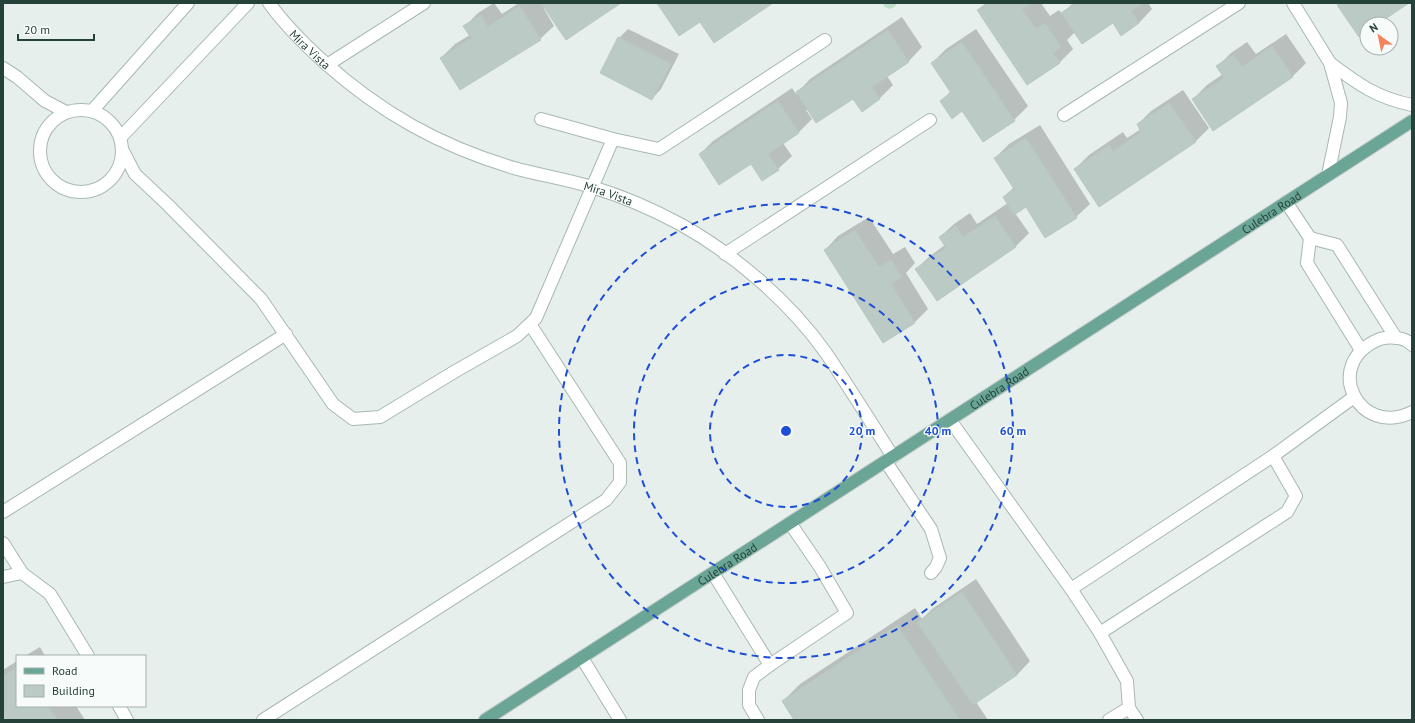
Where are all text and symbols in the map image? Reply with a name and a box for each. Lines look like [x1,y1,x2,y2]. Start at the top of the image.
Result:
scale bar [18,16,94,42]
north arrow [1359,16,1399,56]
text: N [1367,20,1380,35]
text: 20 m [24,22,50,37]
street label: Mira Vista [287,26,334,72]
street label: Mira Vista [582,178,635,208]
street label: Culebra Road [1239,187,1304,237]
street label: Culebra Road [966,363,1032,413]
text: 20 m [849,423,875,438]
text: 40 m [925,423,951,438]
text: 60 m [1000,423,1026,438]
centre of rings [779,424,793,438]
street label: Culebra Road [694,539,759,588]
legend [16,655,146,707]
text: Road [52,663,77,678]
text: Building [52,683,95,698]

